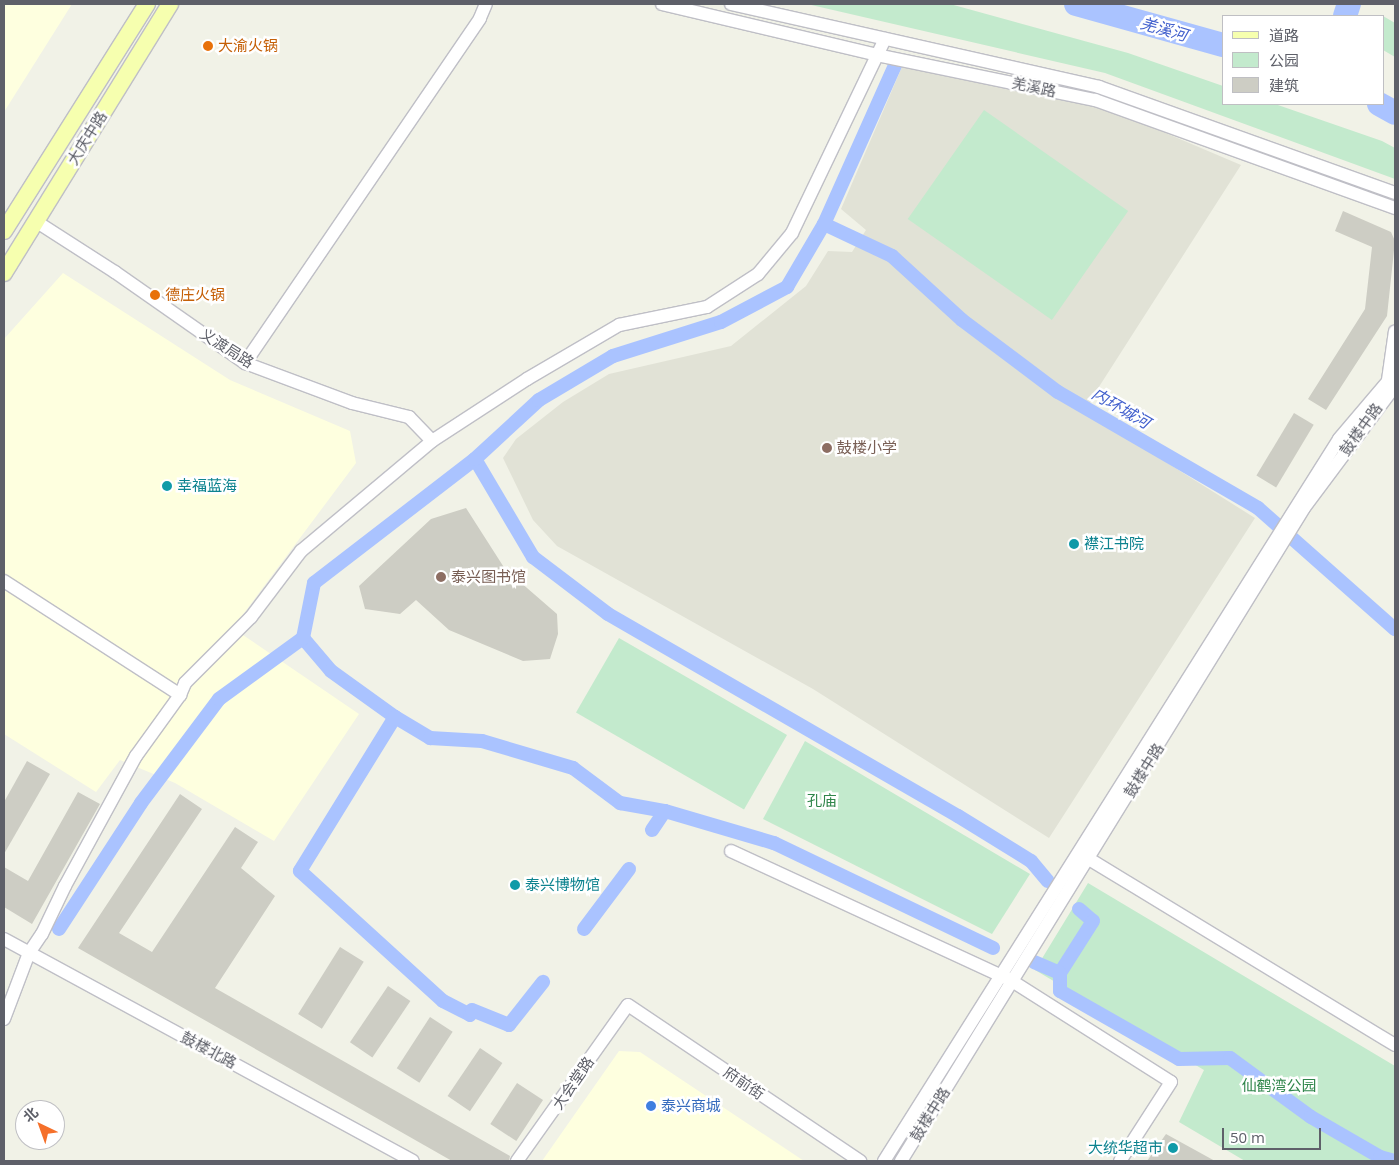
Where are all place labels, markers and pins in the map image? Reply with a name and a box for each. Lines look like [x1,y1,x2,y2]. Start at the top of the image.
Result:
place label: 大渝火锅 [218,37,278,55]
marker: 大渝火锅 [202,40,214,52]
place label: 德庄火锅 [165,286,225,304]
marker: 德庄火锅 [149,289,161,301]
place label: 鼓楼小学 [837,439,897,457]
marker: 鼓楼小学 [821,442,833,454]
place label: 幸福蓝海 [177,477,237,495]
marker: 幸福蓝海 [161,480,173,492]
place label: 襟江书院 [1084,535,1144,553]
marker: 襟江书院 [1068,538,1080,550]
place label: 泰兴图书馆 [451,568,526,586]
marker: 泰兴图书馆 [435,571,447,583]
place label: 泰兴博物馆 [525,876,600,894]
marker: 泰兴博物馆 [509,879,521,891]
place label: 泰兴商城 [661,1097,721,1115]
marker: 泰兴商城 [645,1100,657,1112]
place label: 大统华超市 [1088,1139,1163,1157]
marker: 大统华超市 [1167,1142,1179,1154]

